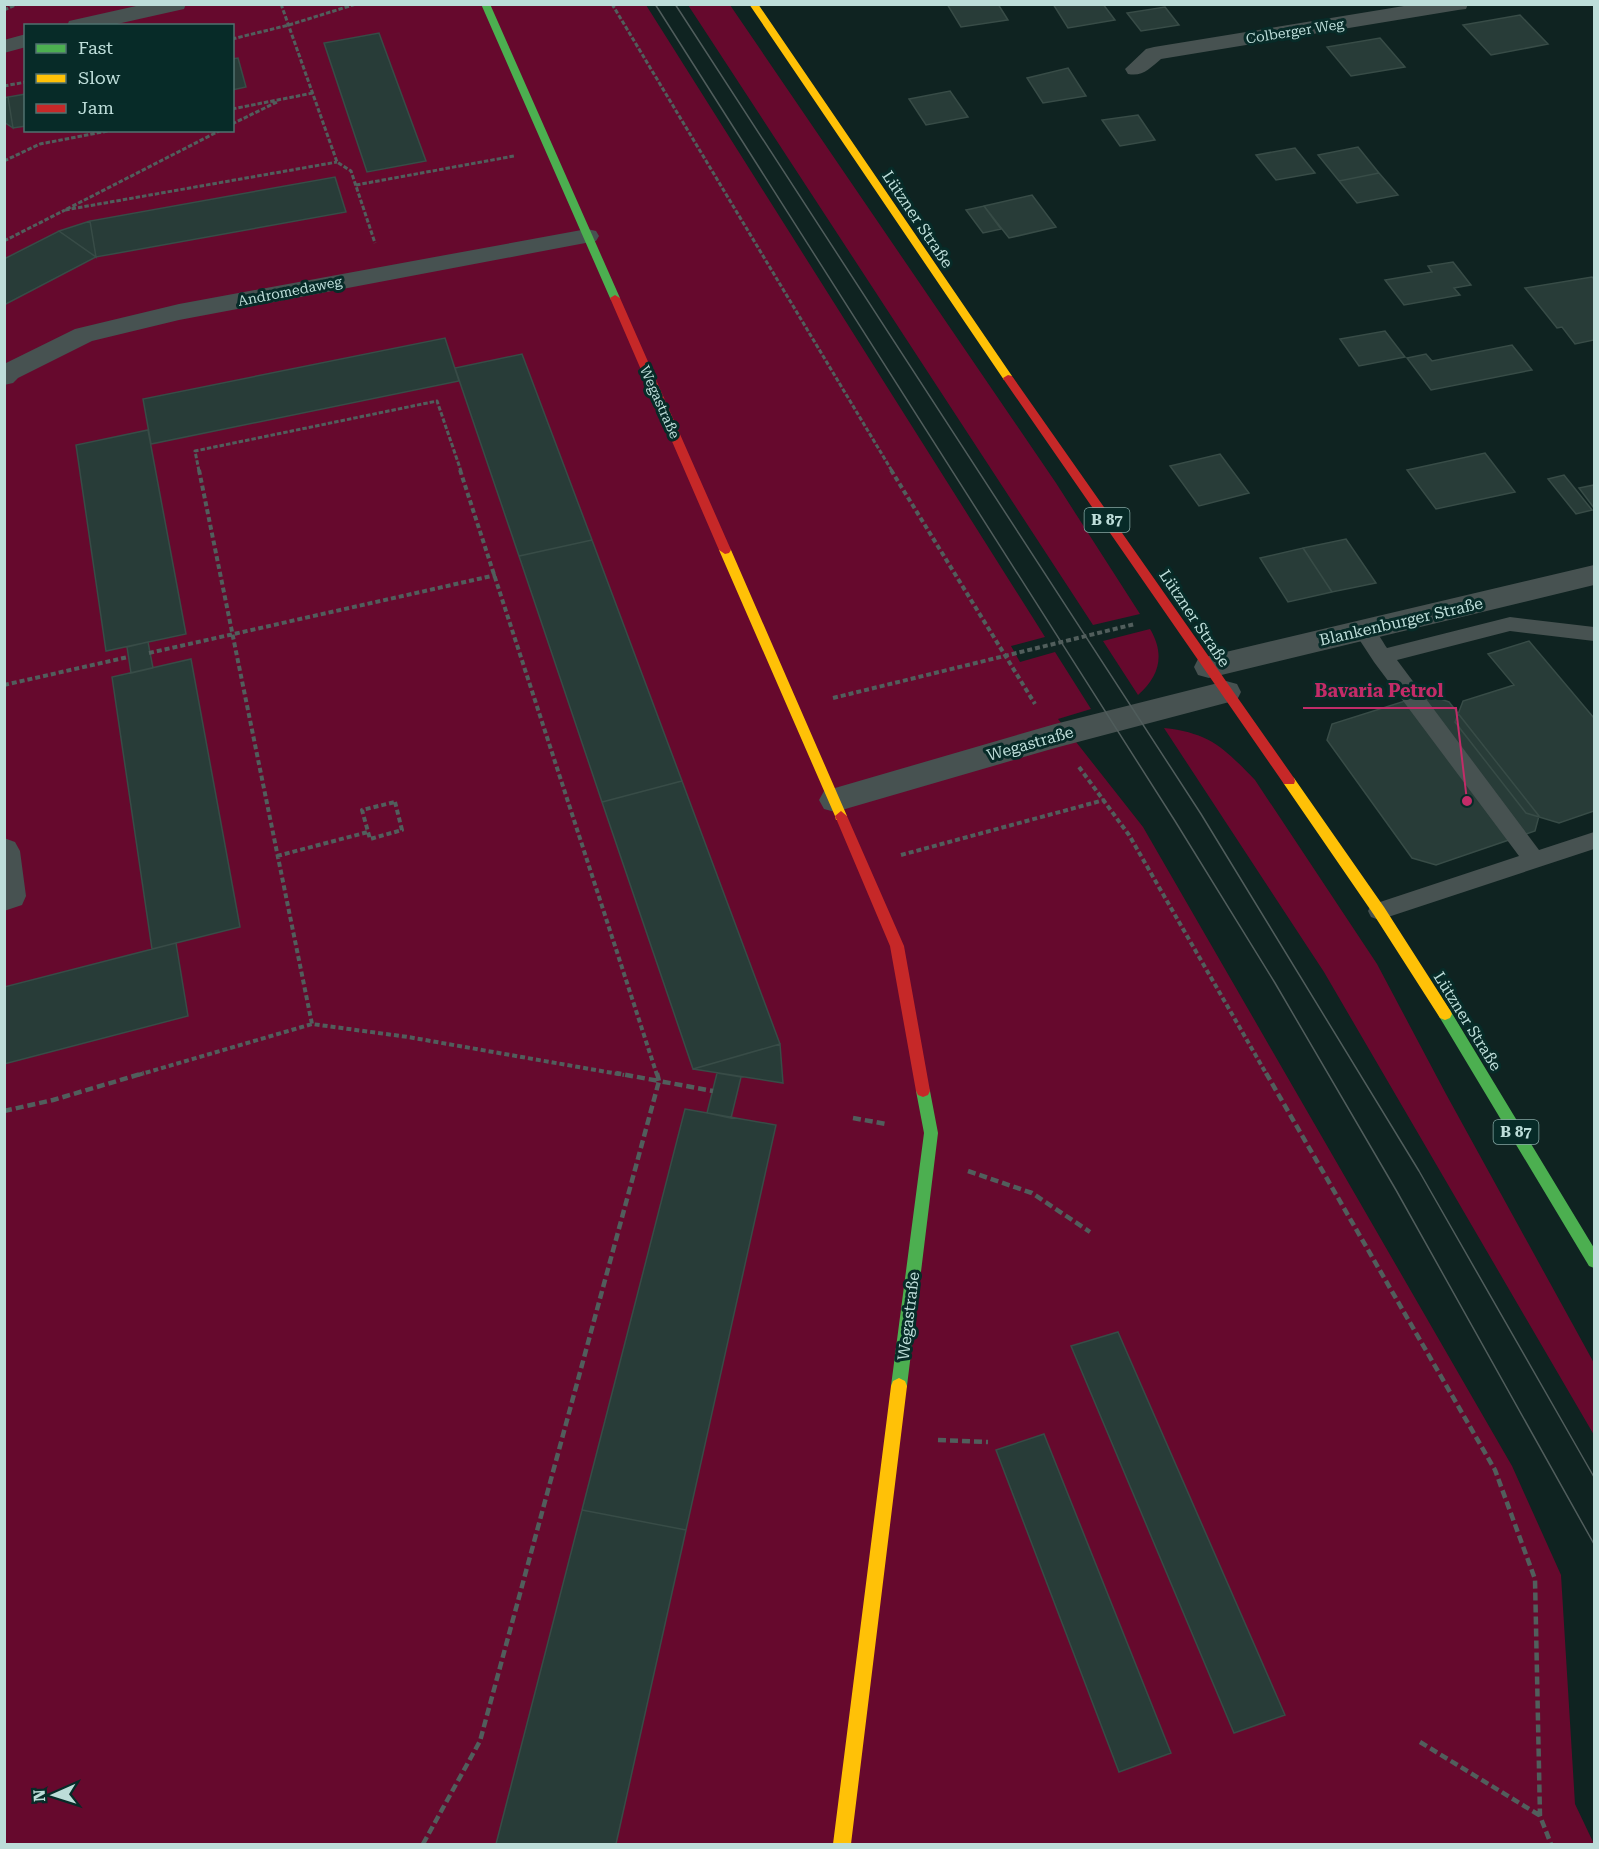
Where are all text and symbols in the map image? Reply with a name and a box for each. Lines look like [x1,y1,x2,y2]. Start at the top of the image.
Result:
street label: Colberger Weg [1245,15,1345,47]
legend [24,24,234,132]
text: Fast [78,37,113,58]
text: Slow [78,67,120,88]
text: Jam [78,97,114,118]
street label: Lützner Straße [878,167,957,272]
street label: Andromedaweg [237,273,343,309]
street label: Wegastraße [637,363,683,441]
road number: B 87 [1084,508,1130,532]
street label: Lützner Straße [1155,566,1234,671]
street label: Blankenburger Straße [1317,593,1485,650]
callout: Bavaria Petrol [1303,672,1456,708]
text: Bavaria Petrol [1315,680,1443,701]
street label: Wegastraße [985,722,1076,765]
street label: Lützner Straße [1430,968,1506,1074]
road number: B 87 [1494,1120,1538,1144]
street label: Wegastraße [894,1270,923,1361]
north arrow [24,1765,84,1825]
text: N [30,1789,49,1802]

